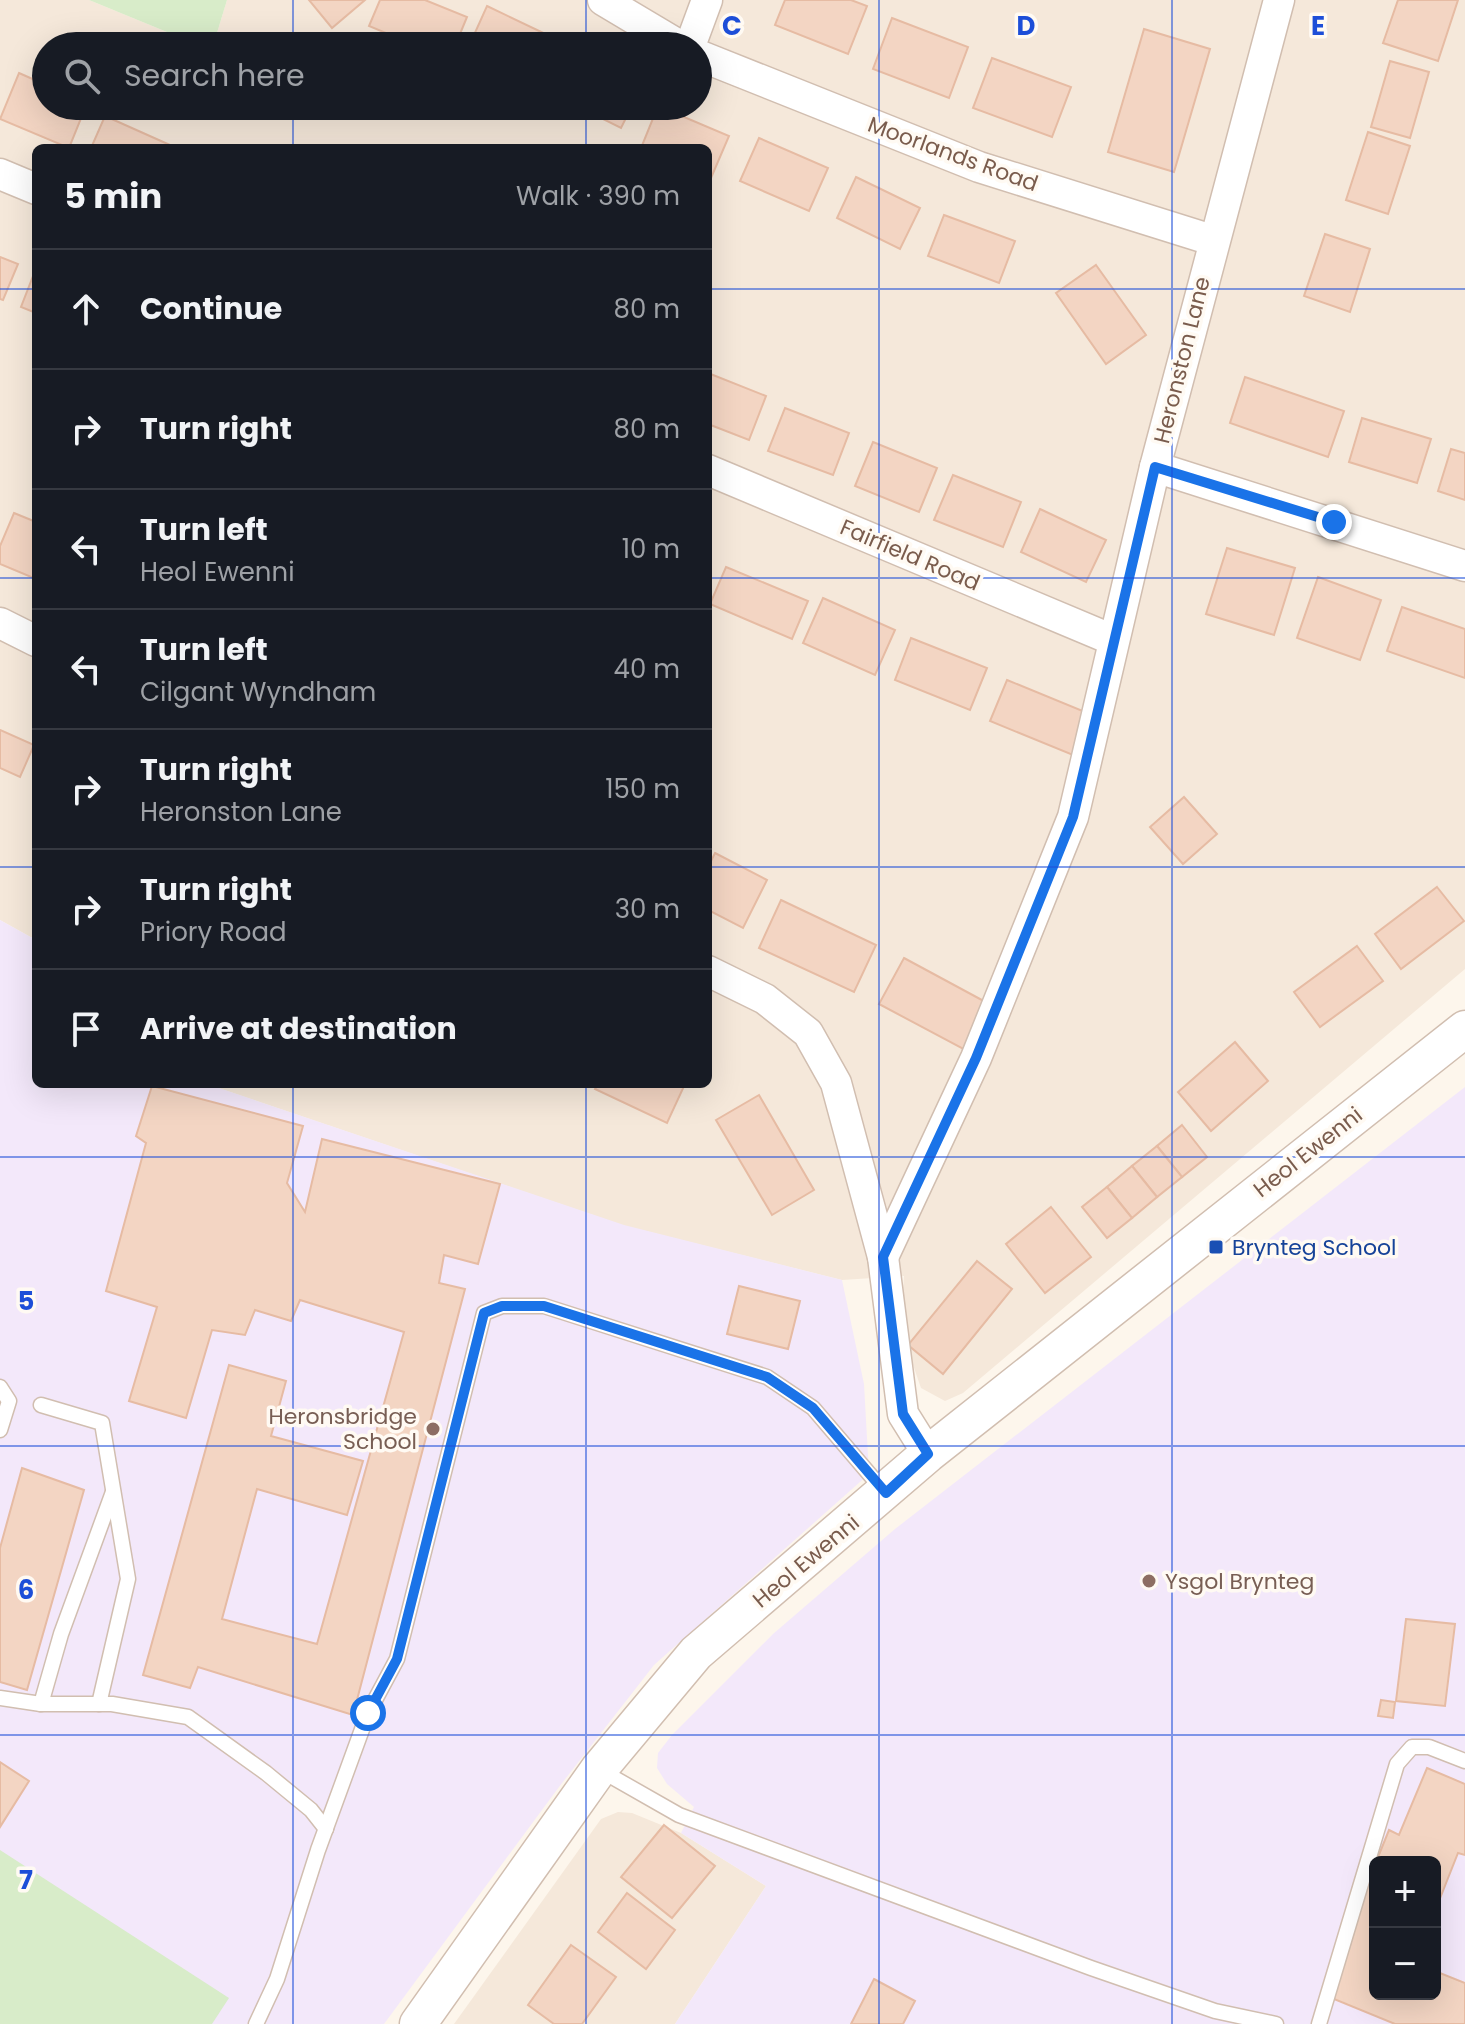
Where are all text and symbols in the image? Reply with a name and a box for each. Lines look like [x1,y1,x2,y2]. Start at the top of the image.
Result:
text: C [722,8,742,44]
text: D [1017,8,1036,44]
text: E [1311,8,1325,44]
search box [32,32,712,120]
icon: search [60,54,104,98]
text: Search here [124,54,305,97]
street label: Moorlands Road [864,109,1042,199]
text: 5 min [64,172,162,220]
text: Walk · 390 m [516,178,680,214]
street label: Heronston Lane [1146,273,1218,447]
icon: ahead [64,287,108,331]
text: Continue [140,287,282,330]
text: 80 m [614,291,680,327]
icon: right [64,407,108,451]
text: Turn right [140,407,292,450]
text: 80 m [614,411,680,447]
route end [1316,504,1352,540]
text: Turn left [140,508,268,551]
street label: Fairfield Road [835,512,985,598]
icon: left [64,527,108,571]
text: 10 m [622,531,680,567]
text: Heol Ewenni [140,554,295,590]
text: Turn left [140,628,268,671]
icon: left [64,647,108,691]
text: 40 m [614,651,680,687]
text: Cilgant Wyndham [140,674,376,710]
text: Turn right [140,748,292,791]
icon: right [64,767,108,811]
text: 150 m [605,771,680,807]
text: Heronston Lane [140,794,342,830]
text: Turn right [140,868,292,911]
icon: right [64,887,108,931]
text: 30 m [615,891,680,927]
text: Priory Road [140,914,287,950]
icon: arrive [64,1007,108,1051]
text: Arrive at destination [140,1007,457,1050]
street label: Heol Ewenni [1247,1100,1369,1204]
place label: Brynteg School [1232,1232,1396,1263]
marker: Brynteg School [1207,1238,1225,1256]
text: 5 [18,1283,34,1319]
place label: Heronsbridge School [268,1401,417,1457]
marker: Heronsbridge School [424,1420,442,1438]
street label: Heol Ewenni [746,1507,866,1615]
place label: Ysgol Brynteg [1165,1566,1314,1597]
text: 6 [18,1572,34,1608]
marker: Ysgol Brynteg [1140,1572,1158,1590]
route start [350,1695,386,1731]
map controls [1369,1856,1441,2000]
button: + [1369,1856,1441,1928]
text: 7 [19,1862,33,1898]
button: − [1369,1928,1441,2000]

